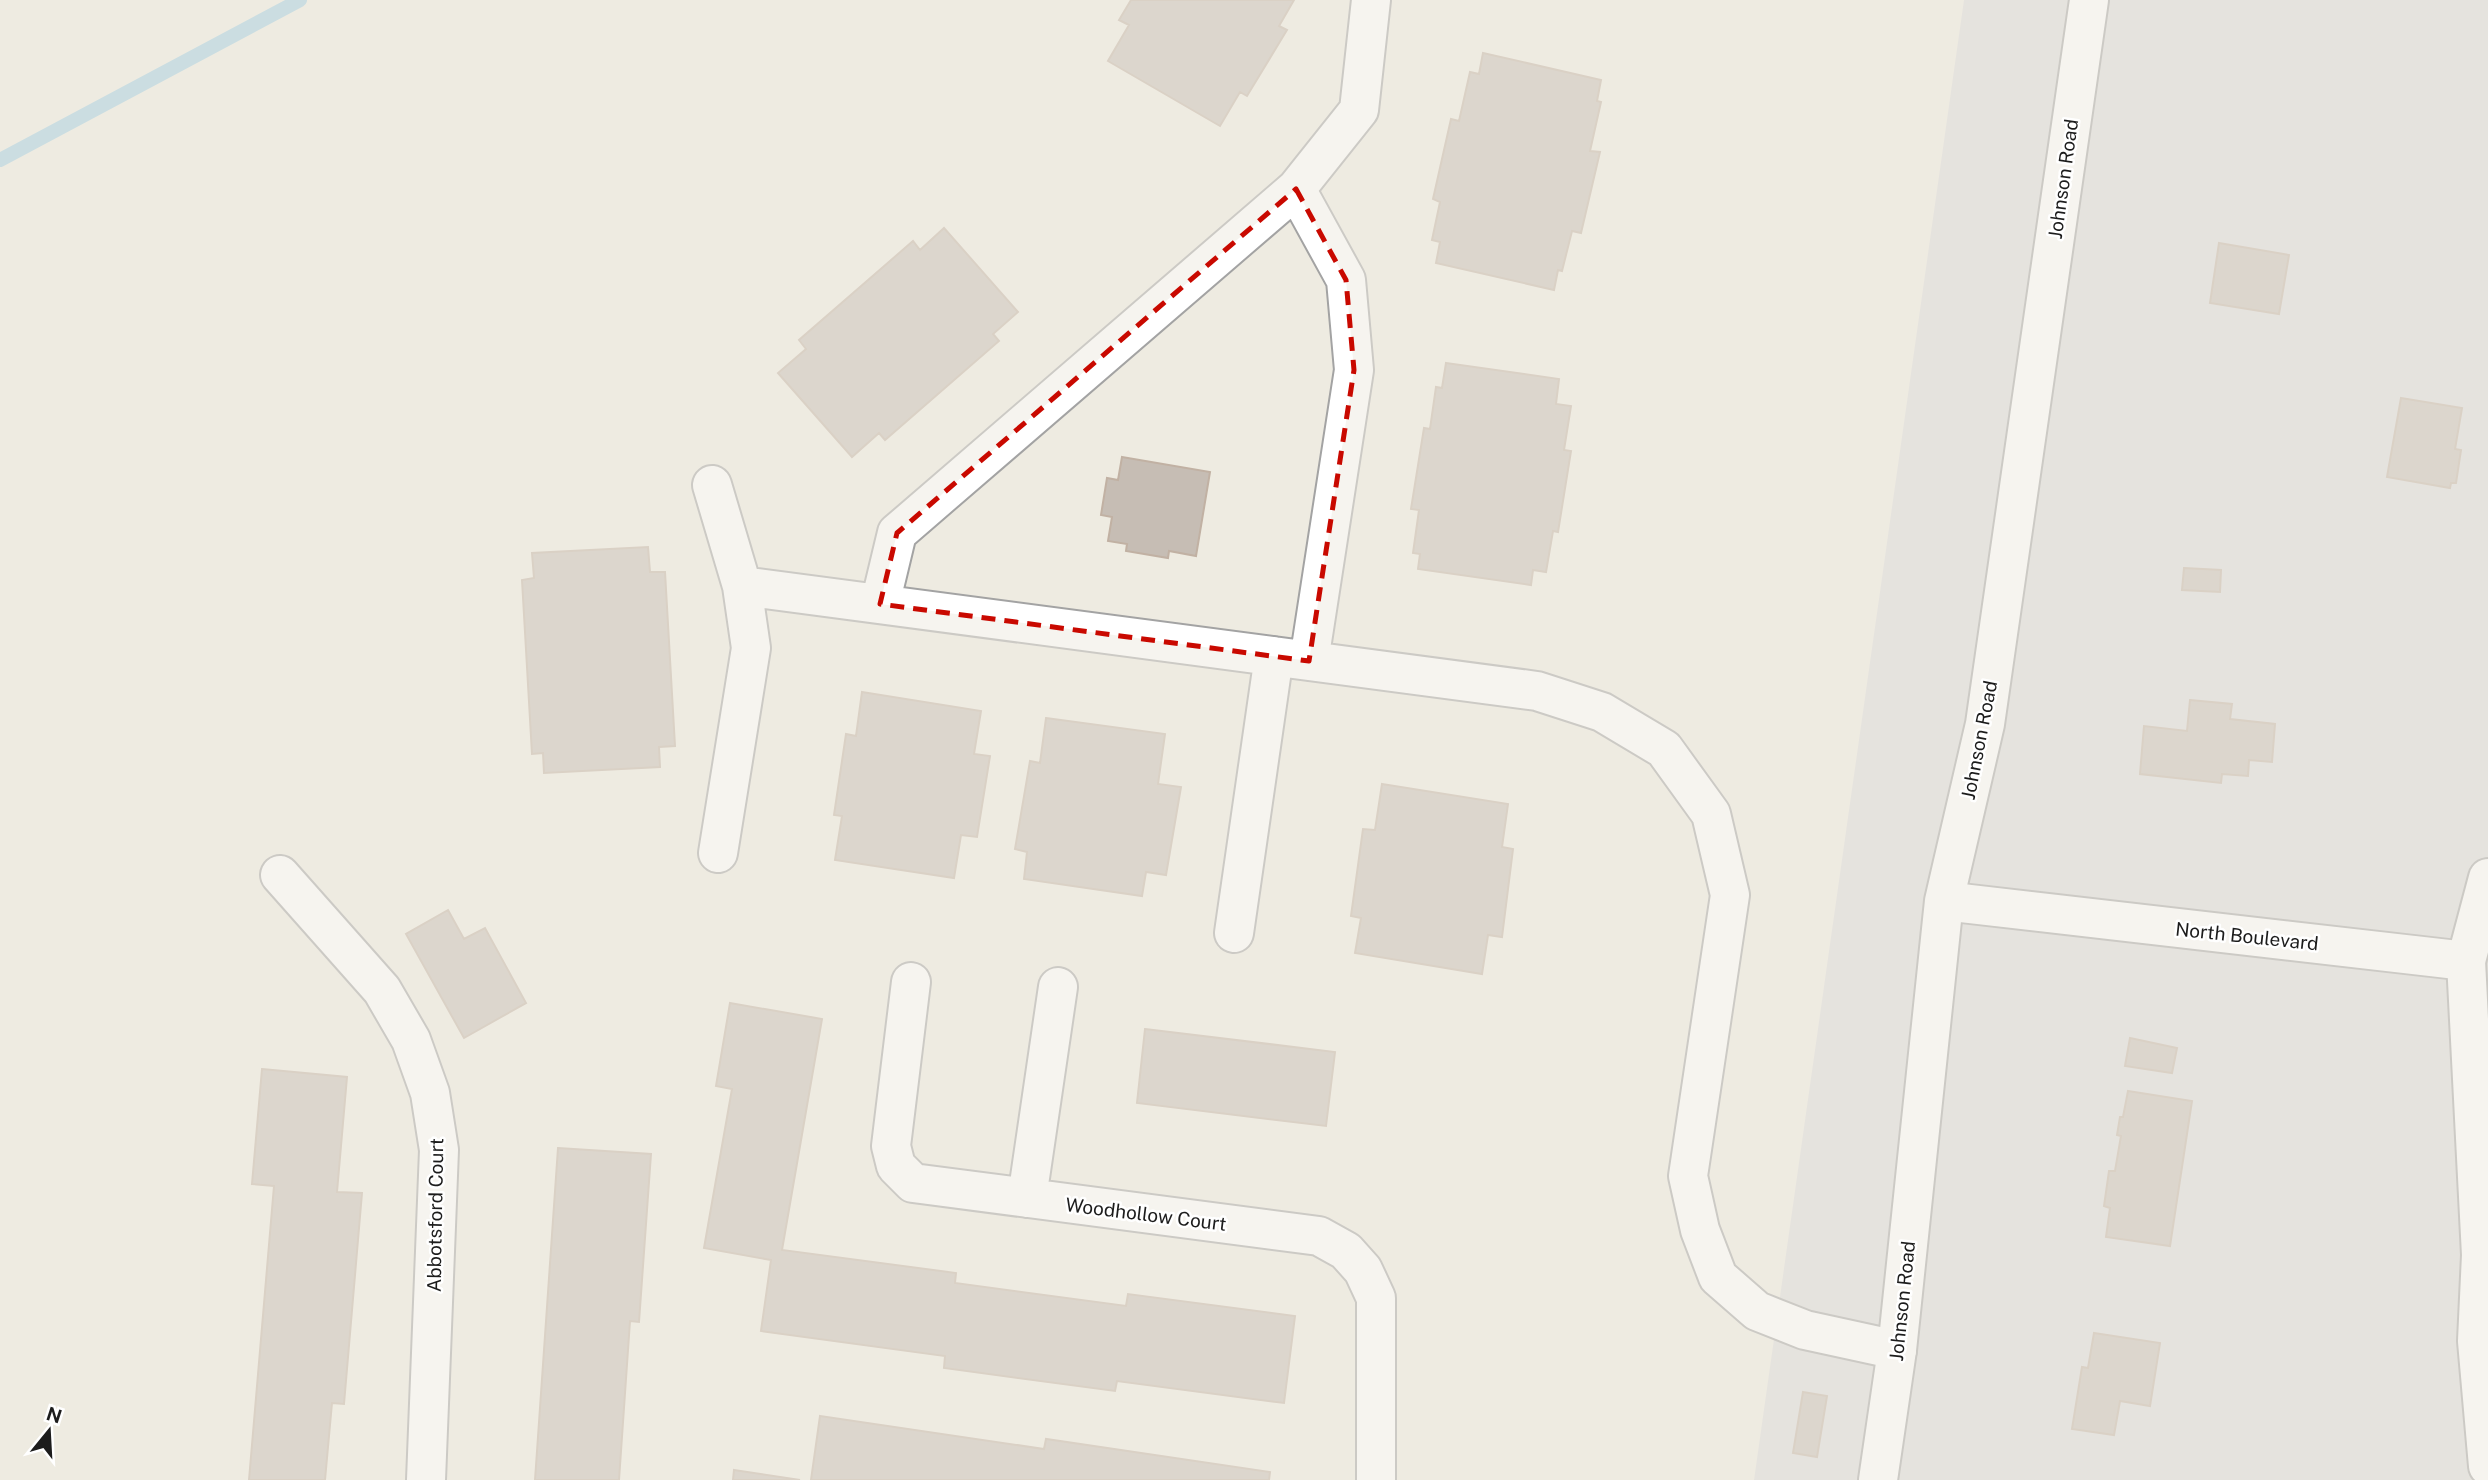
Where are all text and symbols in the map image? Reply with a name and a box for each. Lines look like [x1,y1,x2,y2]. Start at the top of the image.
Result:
street label: Johnson Road [2044,118,2082,240]
street label: Johnson Road [1957,679,2001,801]
street label: North Boulevard [2174,918,2320,954]
street label: Abbotsford Court [423,1138,447,1292]
street label: Woodhollow Court [1064,1193,1228,1235]
street label: Johnson Road [1885,1240,1919,1362]
north arrow [14,1396,84,1466]
text: N [44,1402,65,1428]

